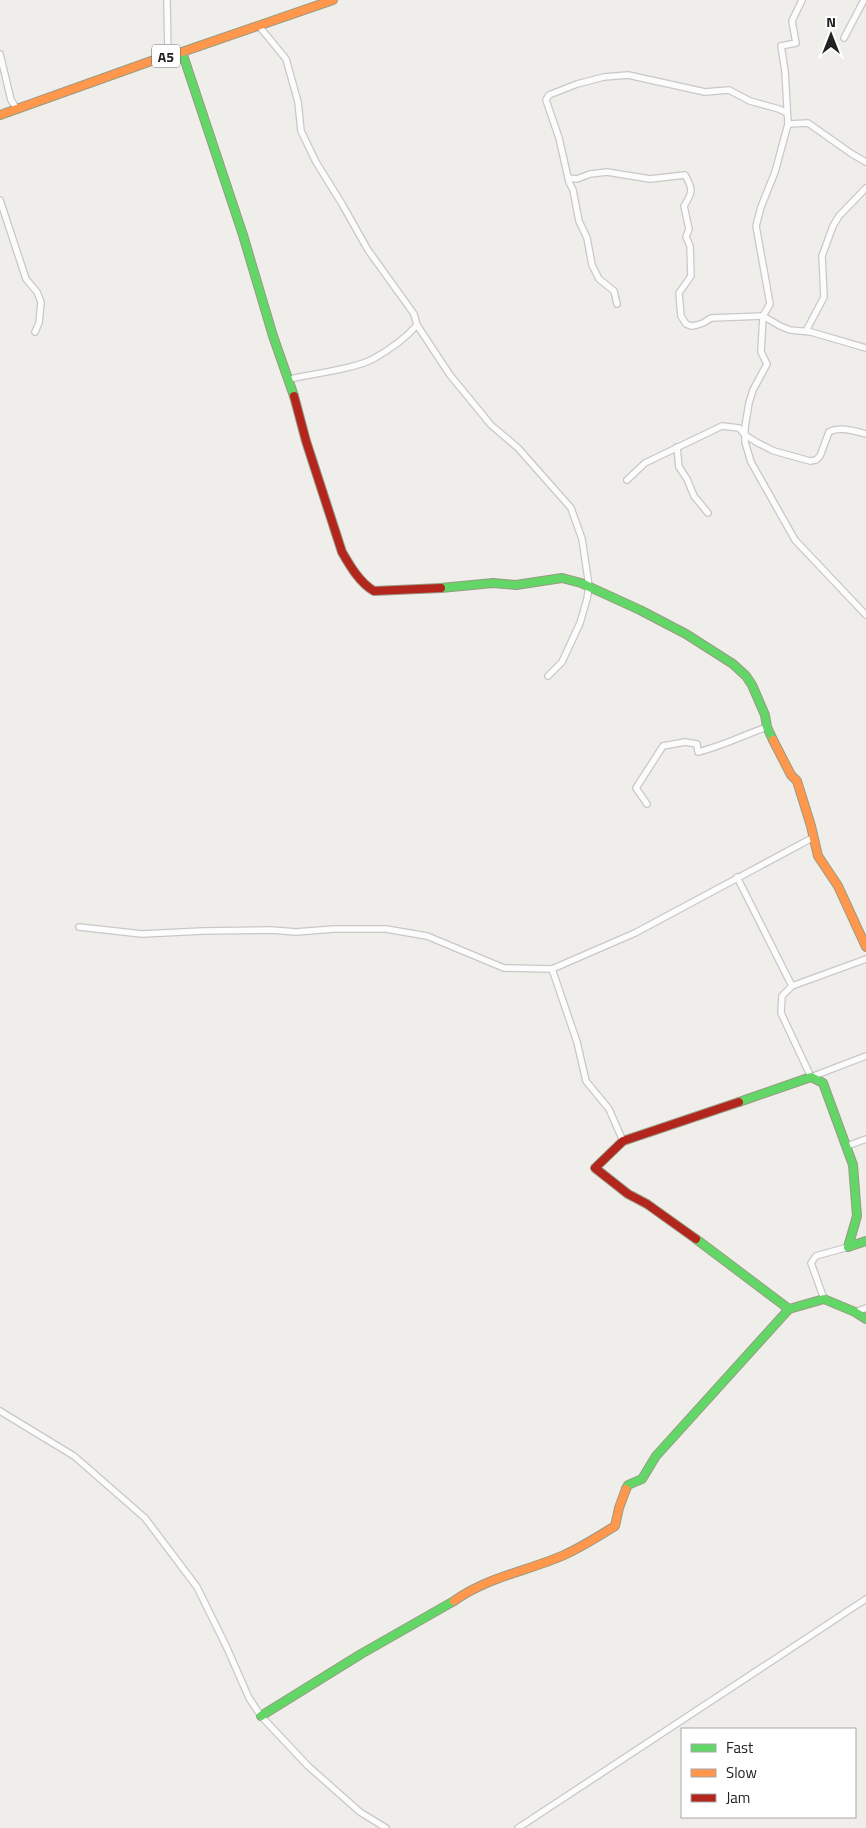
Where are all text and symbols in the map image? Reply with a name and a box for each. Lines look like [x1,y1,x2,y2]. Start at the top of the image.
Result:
north arrow [806,10,856,60]
text: N [826,11,836,32]
road number: A5 [152,44,180,68]
legend [681,1728,856,1818]
text: Fast [726,1736,754,1759]
text: Slow [726,1761,757,1784]
text: Jam [726,1786,750,1809]

